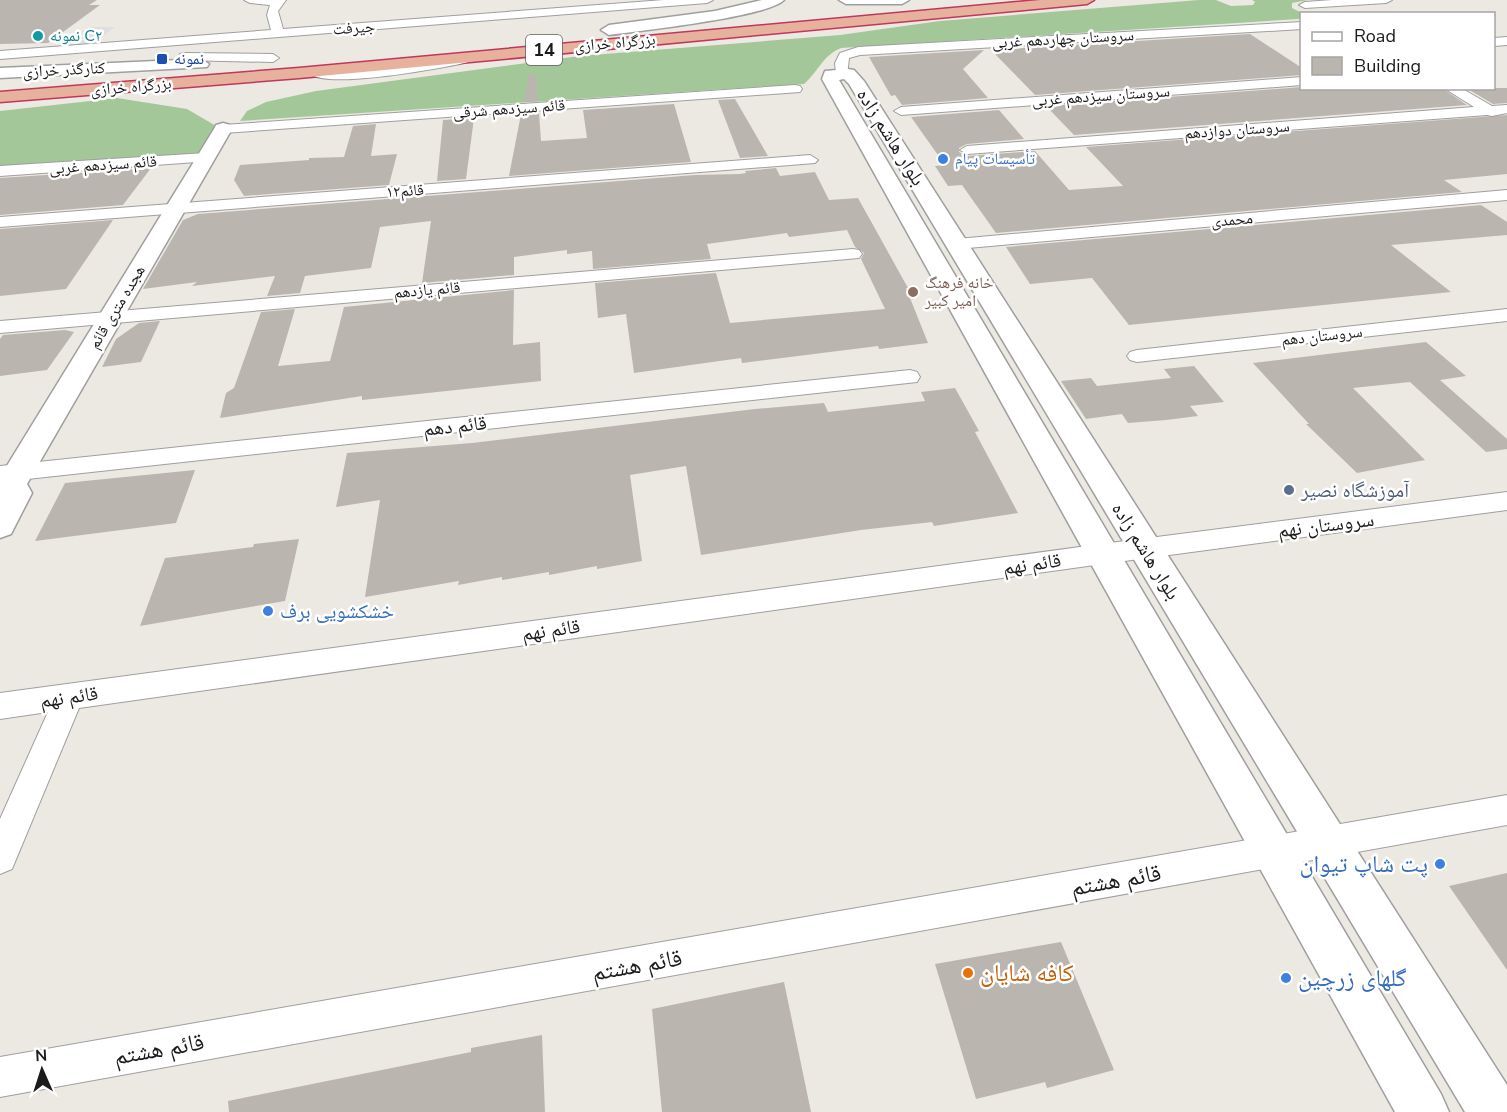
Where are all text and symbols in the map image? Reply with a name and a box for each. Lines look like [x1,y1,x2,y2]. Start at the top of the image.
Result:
legend [1300,12,1495,90]
street label: جيرفت [332,16,376,40]
street label: سروستان چهاردهم غربی [991,24,1135,54]
text: Road [1354,24,1396,48]
place label: نمونه C۲ [50,25,102,47]
marker: نمونه C۲ [31,29,45,43]
street label: بزرگراه خرازی [574,29,656,57]
road number: 14 [526,35,562,65]
place label: نمونه [174,48,204,70]
marker: نمونه [155,52,169,66]
text: Building [1354,54,1421,78]
street label: کنارگذر خرازی [22,57,106,83]
street label: بزرگراه خرازی [90,73,172,101]
street label: سروستان سیزدهم غربی [1031,80,1171,112]
street label: بلوار هاشم زاده [850,83,932,191]
street label: قائم سیزدهم شرقی [452,94,566,124]
street label: سروستان دوازدهم [1184,115,1290,145]
place label: تأسیسات پیام [955,148,1035,170]
street label: قائم سیزدهم غربی [48,150,158,180]
marker: تأسیسات پیام [936,152,950,166]
street label: قائم۱۲ [385,179,425,203]
street label: محمدی [1210,207,1254,233]
street label: هجده متری قائم [83,261,151,353]
place label: خانه فرهنگ امیر کبیر [924,272,993,312]
street label: قائم یازدهم [393,276,461,304]
marker: خانه فرهنگ امیر کبیر [906,285,920,299]
street label: سروستان دهم [1280,321,1364,351]
street label: قائم دهم [422,409,488,443]
place label: آموزشگاه نصیر [1300,477,1410,504]
marker: آموزشگاه نصیر [1282,483,1296,497]
street label: بلوار هاشم زاده [1105,497,1187,605]
street label: سروستان نهم [1276,506,1376,544]
street label: قائم نهم [1001,547,1063,581]
place label: خشکشویی برف [280,598,394,625]
marker: خشکشویی برف [261,604,275,618]
street label: قائم نهم [520,613,582,647]
street label: قائم نهم [38,680,100,714]
place label: پت شاپ تیوان [1300,848,1428,880]
street label: قائم هشتم [1068,856,1164,904]
marker: پت شاپ تیوان [1433,857,1447,871]
street label: قائم هشتم [589,941,685,989]
place label: كافه شايان [980,957,1073,989]
place label: گلهای زرچین [1298,962,1407,994]
marker: كافه شايان [961,966,975,980]
marker: گلهای زرچین [1279,971,1293,985]
street label: قائم هشتم [111,1025,207,1073]
north arrow [12,1040,72,1100]
text: N [35,1045,48,1067]

